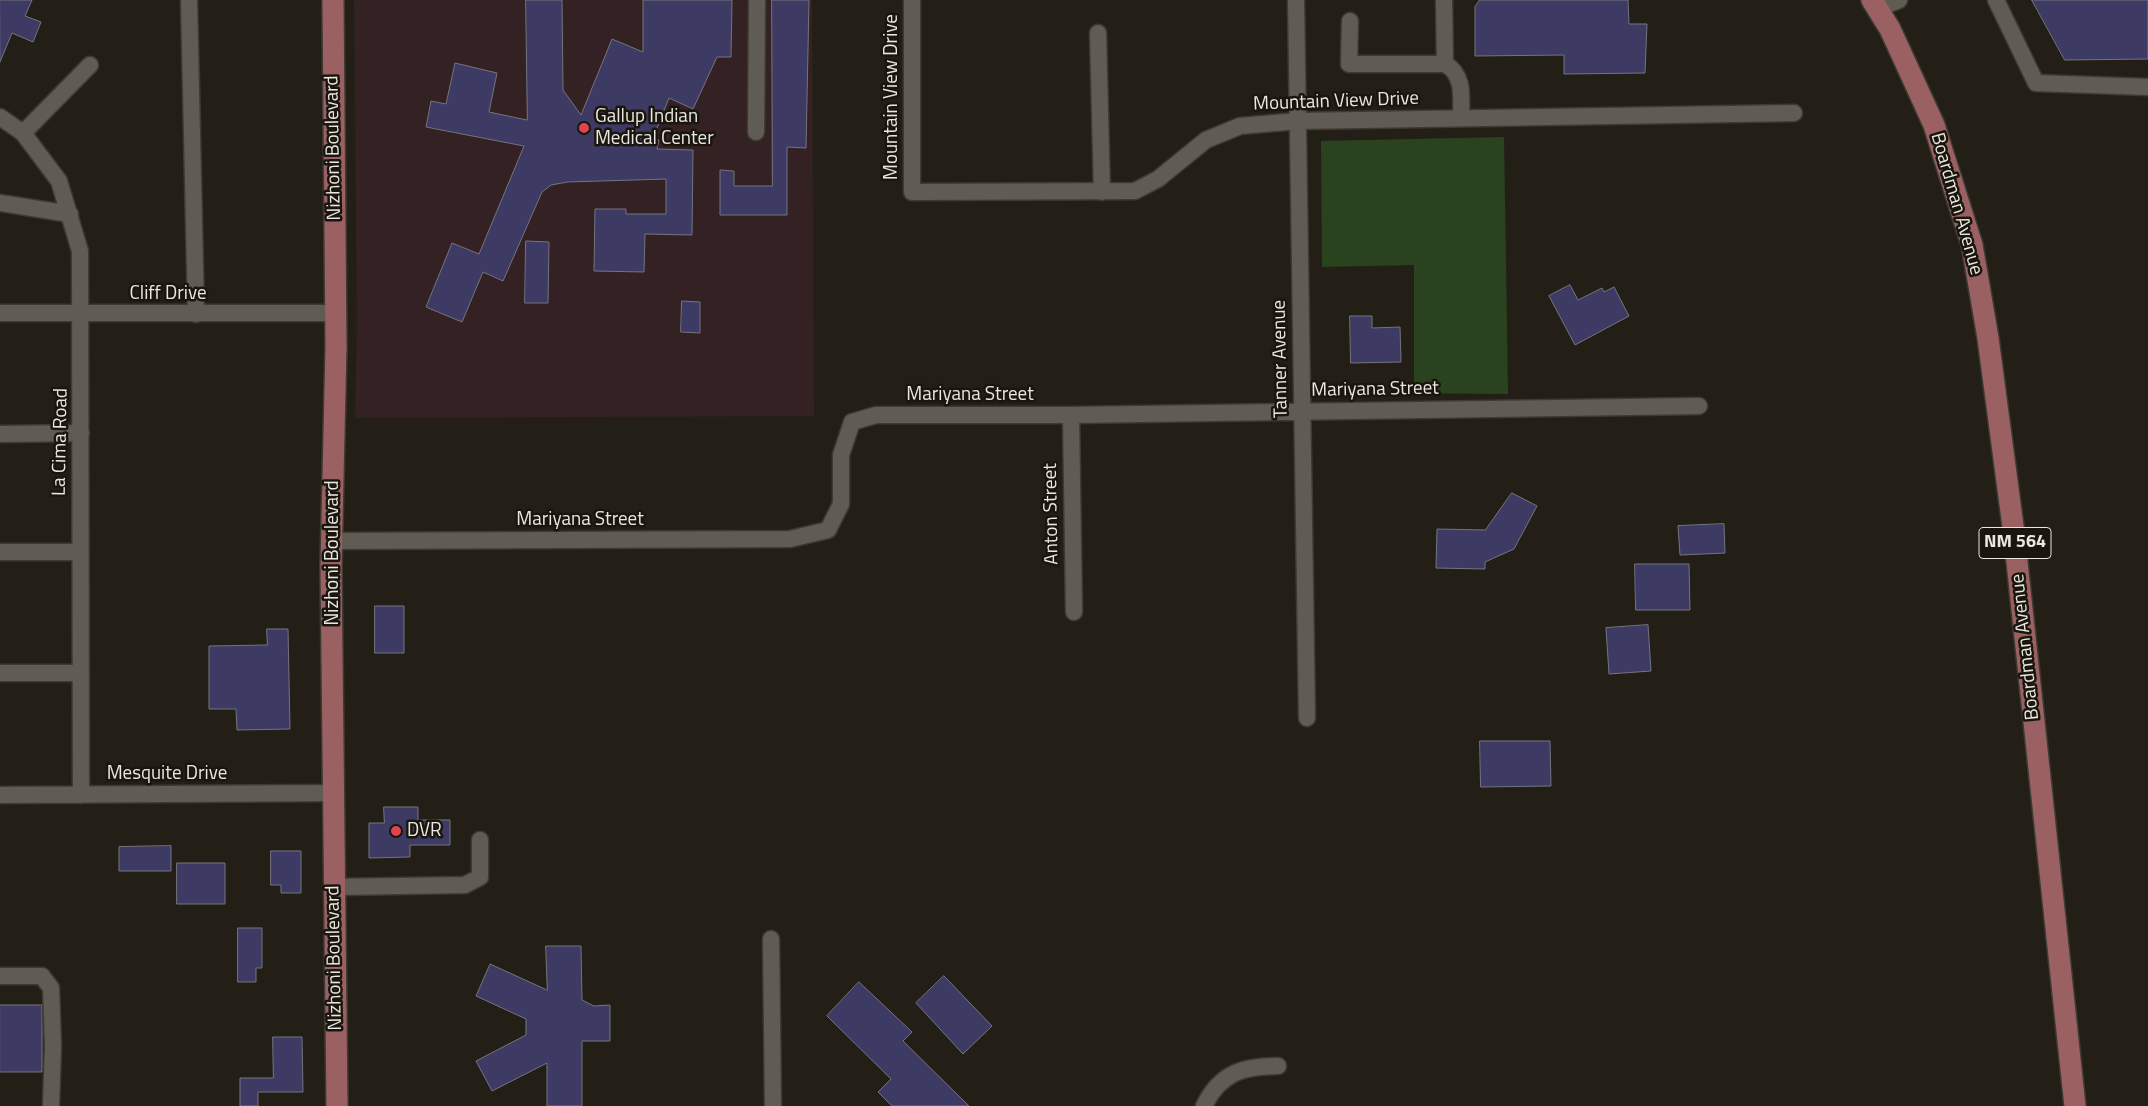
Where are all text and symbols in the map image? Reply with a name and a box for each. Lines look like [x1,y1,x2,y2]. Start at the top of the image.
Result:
street label: Mountain View Drive [881,14,903,180]
street label: Nizhoni Boulevard [321,75,347,221]
street label: Mountain View Drive [1253,88,1419,116]
place label: Gallup Indian Medical Center [595,106,714,150]
marker: Gallup Indian Medical Center [577,121,591,135]
street label: Boardman Avenue [1925,130,1987,278]
street label: Cliff Drive [129,283,207,305]
street label: Tanner Avenue [1269,300,1293,418]
street label: Mariyana Street [1311,377,1439,403]
street label: Mariyana Street [906,384,1034,406]
street label: La Cima Road [49,388,73,496]
street label: Anton Street [1040,463,1064,565]
street label: Nizhoni Boulevard [322,481,344,625]
street label: Mariyana Street [516,509,644,531]
road number: NM 564 [1979,528,2051,558]
street label: Boardman Avenue [2007,573,2045,721]
street label: Mesquite Drive [107,763,227,785]
place label: DVR [407,820,442,842]
marker: DVR [389,824,403,838]
street label: Nizhoni Boulevard [322,885,348,1031]

